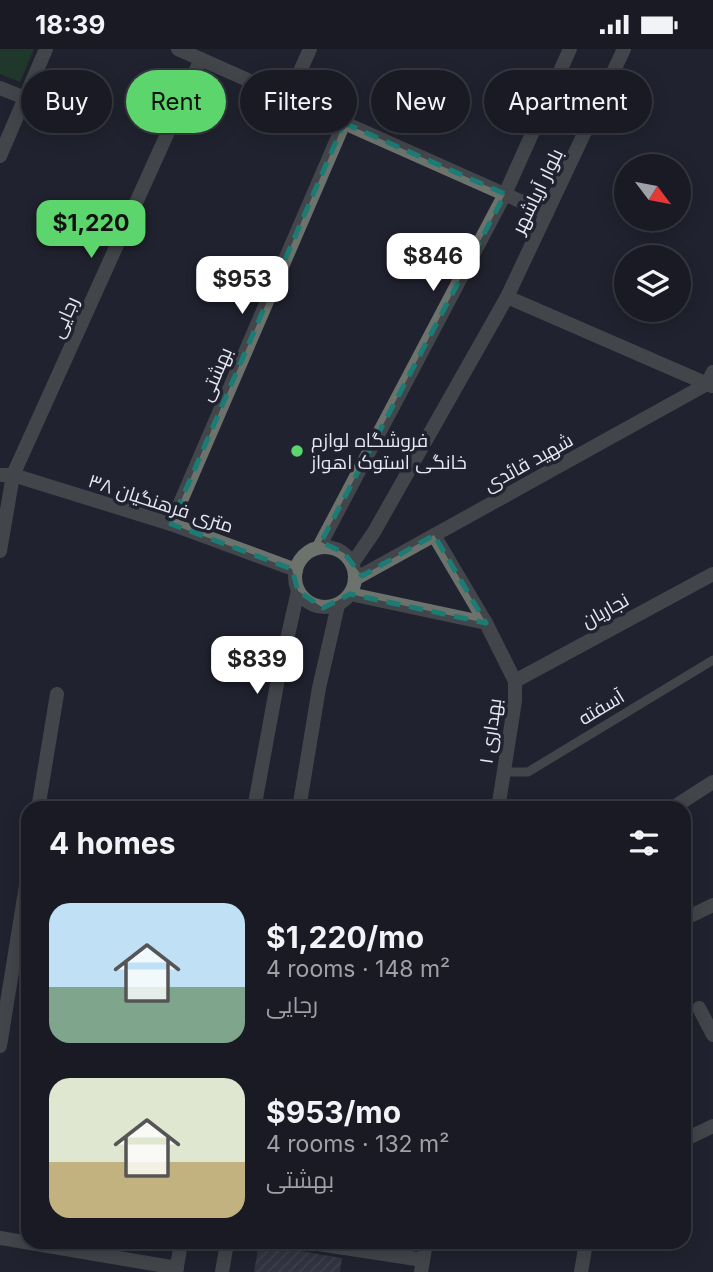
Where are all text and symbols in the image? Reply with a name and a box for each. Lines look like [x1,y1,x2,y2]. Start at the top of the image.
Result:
text: 18:39 [35,9,105,40]
chip: Buy [21,70,112,133]
chip: Rent [126,70,226,133]
chip: Filters [240,70,357,133]
chip: New [371,70,470,133]
chip: Apartment [484,70,652,133]
street label: بلوار آریاشهر [506,145,568,239]
north arrow [614,154,691,231]
map controls [614,154,691,322]
pin: $1,220 [34,201,148,260]
text: $1,220 [52,209,130,237]
pin: $846 [392,233,474,293]
text: $846 [403,242,463,270]
button: layers [614,245,691,322]
pin: $953 [201,257,283,316]
text: $953 [212,265,272,293]
street label: رجایی [45,293,84,342]
street label: بهشتی [194,344,237,405]
street label: شهید قائدی [479,428,577,496]
place label: فروشگاه لوازم خانگی استوک اهواز [310,429,467,474]
marker: فروشگاه لوازم خانگی استوک اهواز [289,443,305,459]
street label: ۳۸ متری فرهنگیان [85,469,236,538]
street label: نجاریان [578,588,633,633]
pin: $839 [216,637,298,696]
text: $839 [227,645,287,673]
street label: آسفته [574,685,628,730]
street label: بهداری ۱ [475,697,506,765]
icon: filters [625,824,663,862]
text: 4 homes [49,825,176,861]
text: $1,220/mo [266,919,424,955]
icon: home [105,931,189,1015]
text: 4 rooms · 148 m² [266,955,450,983]
text: رجایی [266,991,318,1019]
text: $953/mo [266,1094,401,1130]
icon: home [105,1106,189,1190]
text: 4 rooms · 132 m² [266,1130,449,1158]
text: بهشتی [266,1166,334,1194]

